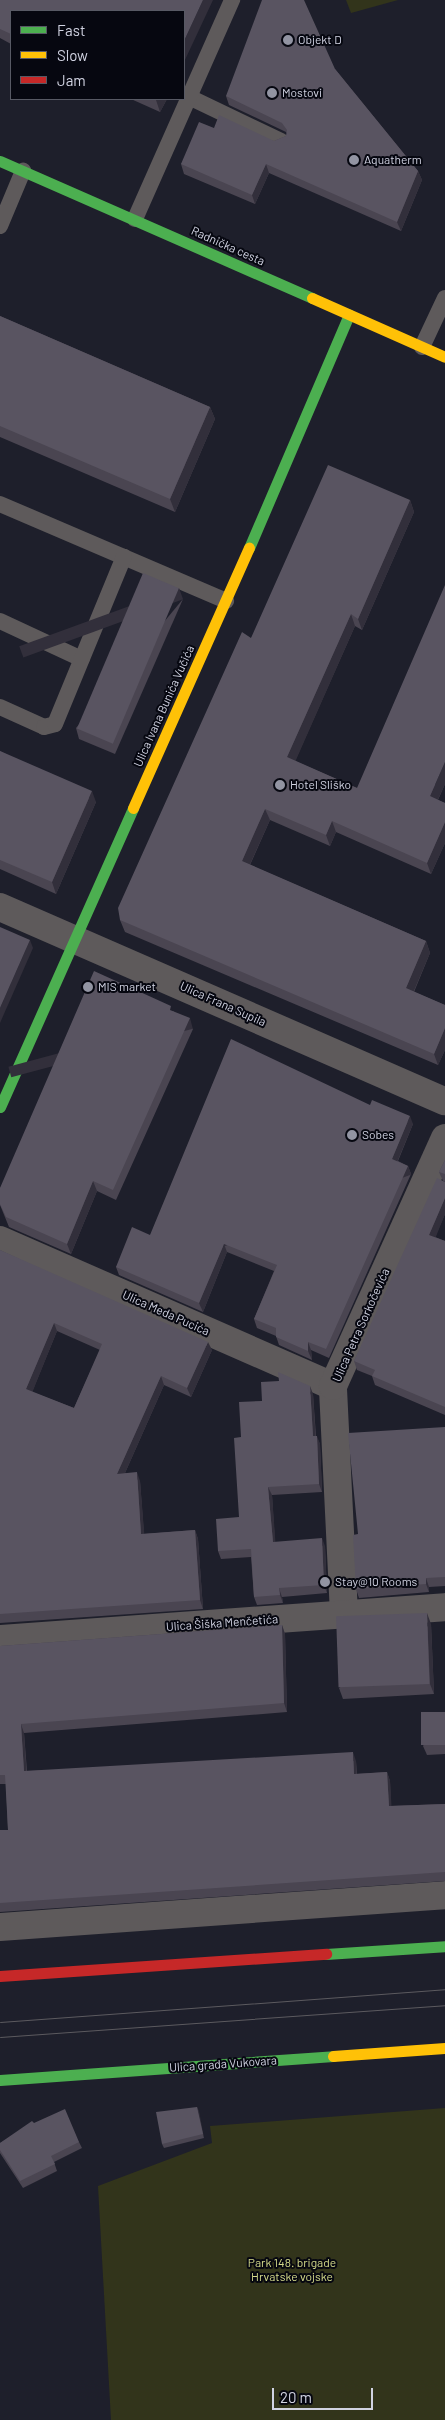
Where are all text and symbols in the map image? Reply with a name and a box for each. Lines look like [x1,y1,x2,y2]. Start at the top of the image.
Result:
legend [10,10,185,100]
text: Fast [57,21,85,39]
place label: Objekt D [298,33,342,47]
marker: Objekt D [282,34,294,46]
text: Slow [57,46,88,64]
text: Jam [57,71,86,89]
place label: Mostovi [282,86,322,100]
marker: Mostovi [266,87,278,99]
place label: Aquatherm [364,153,422,167]
marker: Aquatherm [348,154,360,166]
street label: Radnička cesta [189,223,267,269]
street label: Ulica Ivana Bunića Vučića [131,643,197,769]
place label: Hotel Sliško [290,778,351,792]
marker: Hotel Sliško [274,779,286,791]
street label: Ulica Frana Supila [178,979,268,1029]
place label: MIS market [98,980,156,994]
marker: MIS market [82,981,94,993]
place label: Sobes [362,1128,394,1142]
marker: Sobes [346,1129,358,1141]
street label: Ulica Petra Sorkočevića [329,1266,393,1384]
street label: Ulica Meda Pucića [120,1287,212,1339]
place label: Stay@10 Rooms [335,1575,417,1589]
marker: Stay@10 Rooms [319,1576,331,1588]
street label: Ulica Šiška Menčetića [165,1612,279,1634]
street label: Ulica grada Vukovara [169,2053,277,2075]
park label: Park 148. brigade Hrvatske vojske [248,2256,336,2284]
scale bar [275,2378,376,2410]
text: 20 m [280,2388,312,2406]

